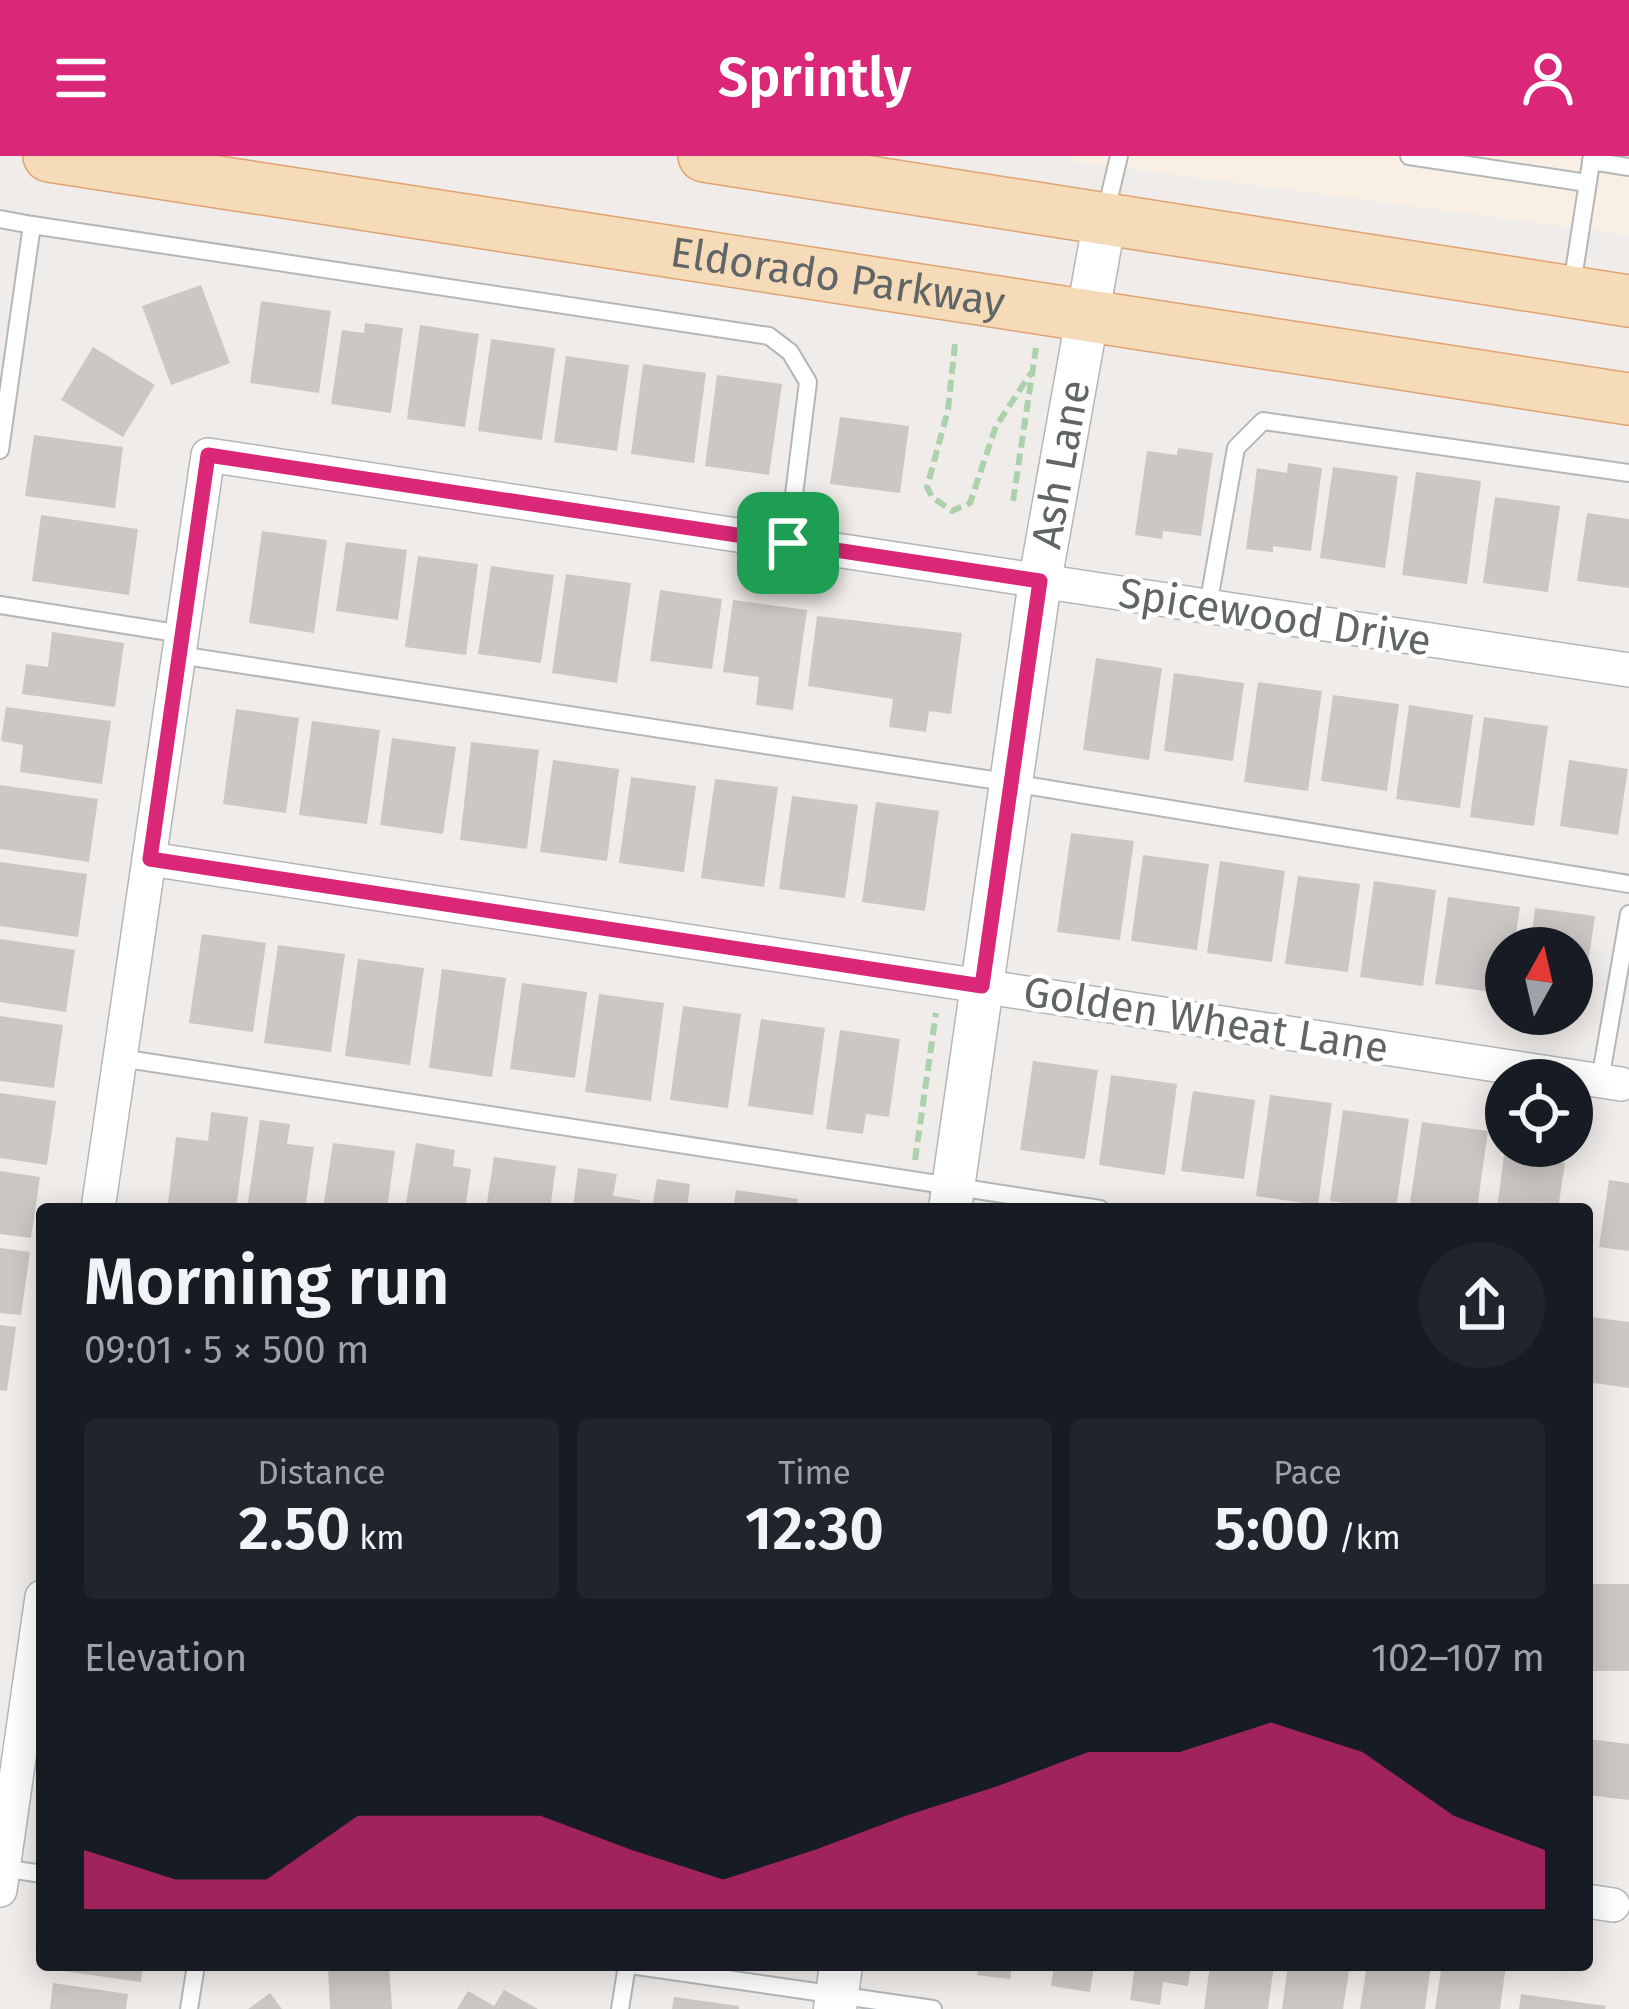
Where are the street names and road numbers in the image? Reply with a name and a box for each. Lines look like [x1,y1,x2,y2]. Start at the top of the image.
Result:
street label: Eldorado Parkway [667,227,1009,328]
street label: Ash Lane [1021,376,1101,553]
street label: Spicewood Drive [1115,568,1435,666]
street label: Golden Wheat Lane [1020,966,1392,1074]

